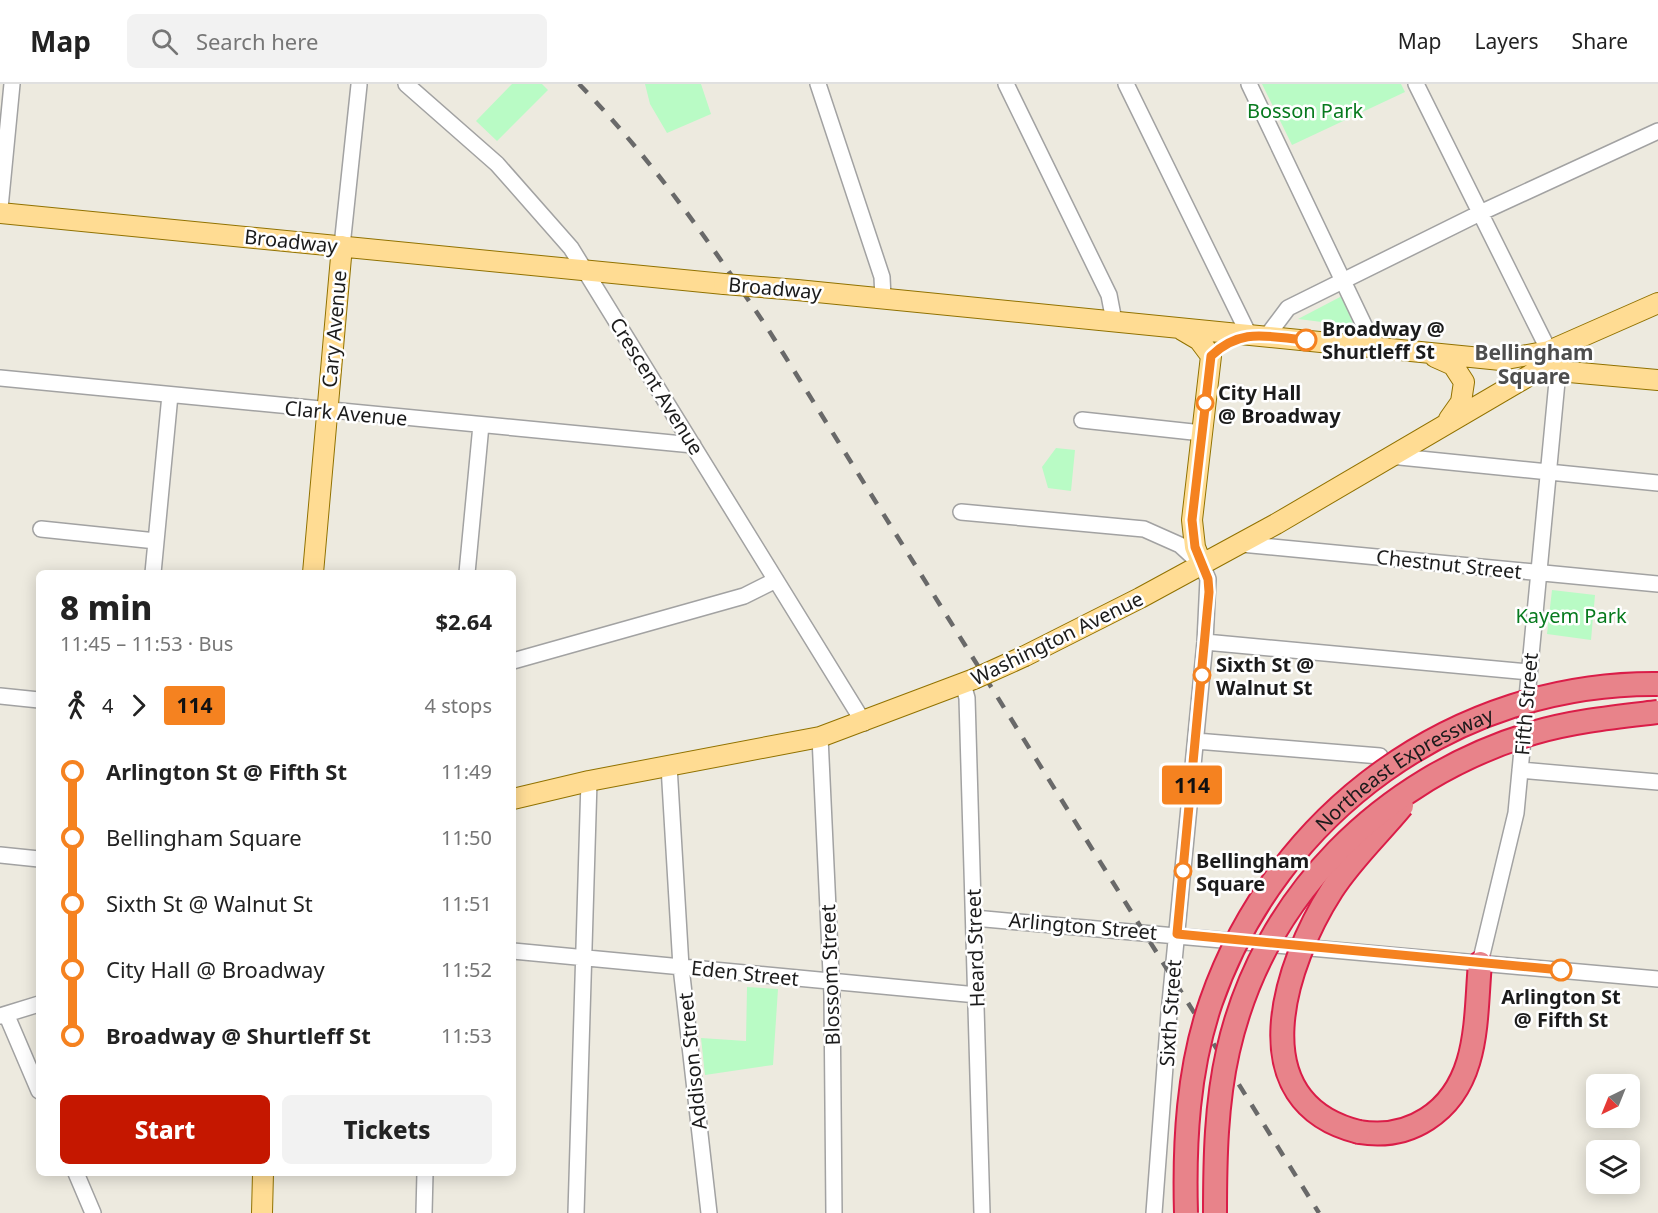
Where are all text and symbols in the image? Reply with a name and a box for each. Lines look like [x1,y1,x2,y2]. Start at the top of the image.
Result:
search box [127,14,547,68]
text: Map [30,22,91,60]
icon: search [148,25,181,58]
text: Search here [196,26,318,56]
text: Map [1398,27,1442,55]
text: Layers [1475,27,1539,55]
text: Share [1572,27,1628,55]
park label: Bosson Park [1247,97,1363,124]
street label: Broadway [243,223,340,259]
street label: Cary Avenue [315,269,353,389]
street label: Broadway [727,270,824,306]
street label: Crescent Avenue [604,312,710,460]
place label: Broadway @ Shurtleff St [1322,315,1445,365]
marker: Broadway @ Shurtleff St [1295,329,1317,351]
district label: Bellingham Square [1475,338,1593,390]
place label: City Hall @ Broadway [1218,379,1341,429]
street label: Clark Avenue [283,394,409,432]
marker: City Hall @ Broadway [1196,394,1214,412]
street label: Chestnut Street [1375,543,1523,585]
text: 8 min [60,585,152,630]
street label: Washington Avenue [966,585,1148,691]
park label: Kayem Park [1515,602,1627,629]
text: $2.64 [435,606,492,636]
text: 11:45 – 11:53 · Bus [60,630,233,657]
place label: Sixth St @ Walnut St [1216,651,1314,701]
street label: Fifth Street [1508,651,1544,757]
marker: Sixth St @ Walnut St [1193,666,1211,684]
icon: walk [60,689,93,722]
icon: forward [122,689,155,722]
text: 114 [176,691,213,719]
text: 4 [102,692,113,719]
text: 4 stops [425,692,492,719]
street label: Northeast Expressway [1309,700,1498,837]
text: Arlington St @ Fifth St [106,756,347,786]
text: 11:49 [441,758,492,785]
line badge: 114 [1158,766,1226,804]
text: 114 [1174,771,1210,799]
text: Bellingham Square [106,822,302,852]
text: 11:50 [441,824,492,851]
place label: Bellingham Square [1196,847,1309,897]
marker: Bellingham Square [1174,862,1192,880]
text: Sixth St @ Walnut St [106,888,313,918]
street label: Heard Street [959,888,991,1008]
text: 11:51 [441,890,492,917]
street label: Blossom Street [814,904,846,1046]
street label: Arlington Street [1008,906,1158,946]
text: City Hall @ Broadway [106,954,325,984]
street label: Eden Street [690,954,800,992]
text: 11:52 [441,956,492,983]
street label: Sixth Street [1153,959,1187,1067]
marker: Arlington St @ Fifth St [1550,959,1572,981]
place label: Arlington St @ Fifth St [1501,983,1621,1033]
street label: Addison Street [671,991,713,1131]
text: Broadway @ Shurtleff St [106,1020,371,1050]
text: 11:53 [441,1022,492,1049]
north arrow [1586,1074,1640,1128]
map controls [1586,1074,1640,1194]
button: Start [60,1095,270,1164]
button: Tickets [282,1095,492,1164]
button: layers [1586,1140,1640,1194]

